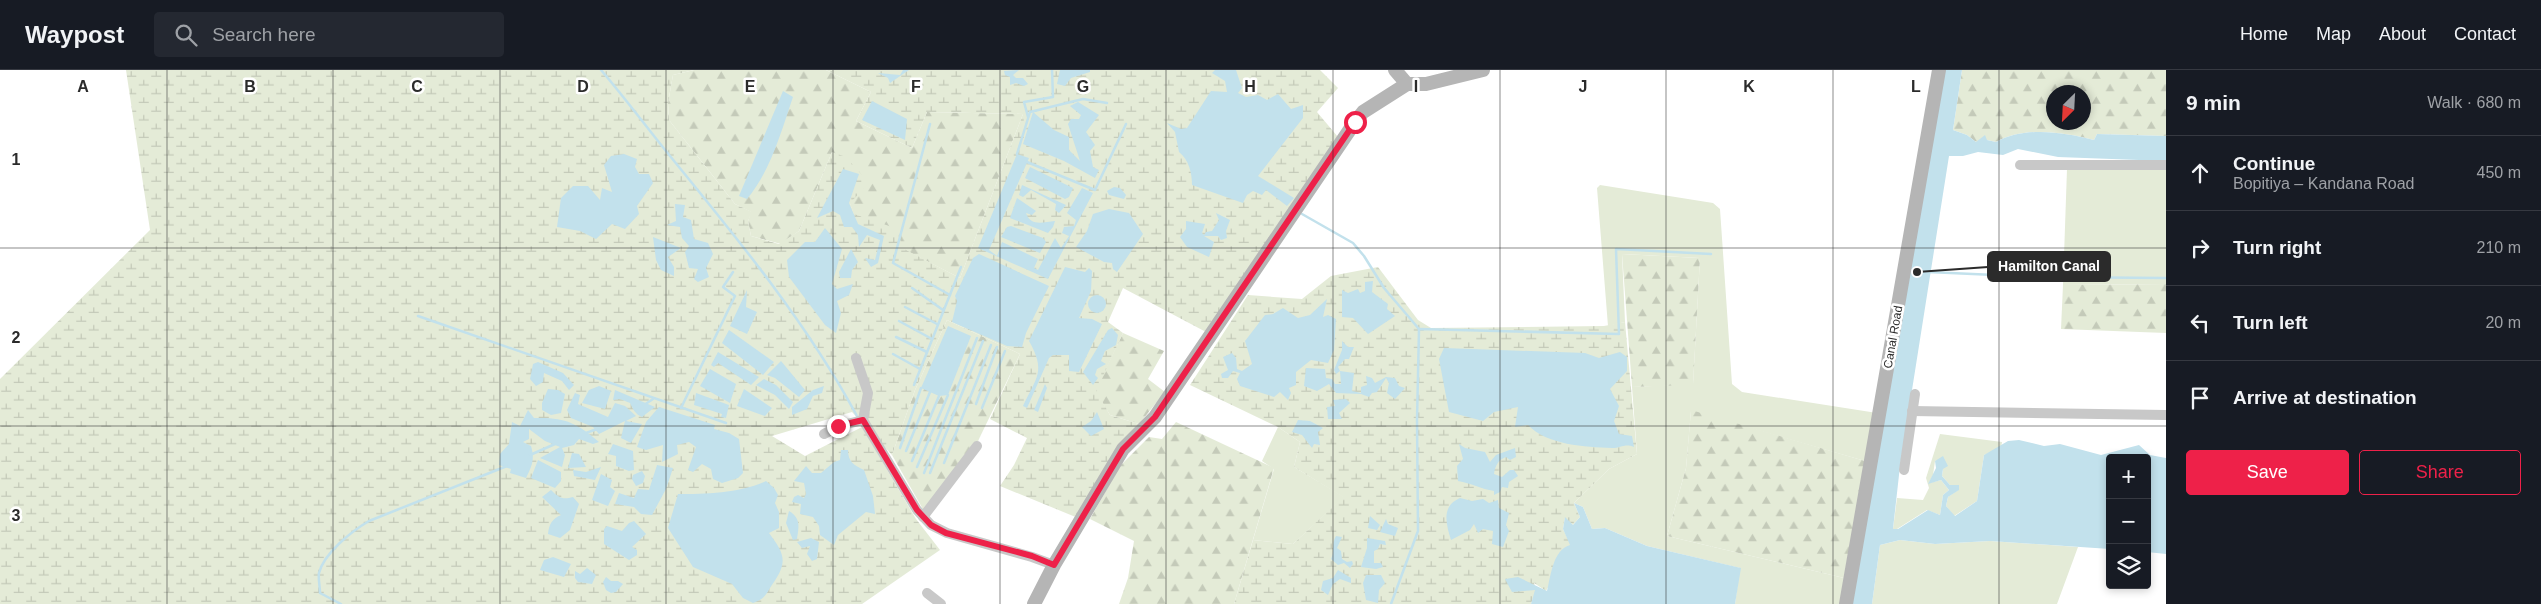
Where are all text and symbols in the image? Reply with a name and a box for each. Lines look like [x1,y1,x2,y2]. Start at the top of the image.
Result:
search box [154,12,504,57]
text: Waypost [25,21,124,48]
icon: search [172,21,200,49]
text: Search here [212,24,316,45]
text: Home [2240,24,2288,44]
text: Map [2316,24,2351,44]
text: About [2379,24,2426,44]
text: Contact [2454,24,2516,44]
text: A [77,78,89,95]
text: B [244,78,256,95]
text: C [411,78,423,95]
text: D [577,78,589,95]
text: E [745,78,756,95]
text: F [911,78,921,95]
text: G [1077,78,1089,95]
text: H [1244,78,1256,95]
text: I [1414,78,1418,95]
text: J [1579,78,1587,95]
text: K [1743,78,1755,95]
text: L [1911,78,1921,95]
north arrow [2046,85,2091,130]
text: 9 min [2186,91,2241,114]
text: Walk · 680 m [2427,94,2521,111]
route start [1344,111,1367,134]
text: 1 [12,151,21,168]
text: Continue [2233,153,2315,174]
icon: ahead [2186,159,2214,187]
text: 450 m [2477,164,2521,181]
text: Bopitiya – Kandana Road [2233,175,2414,192]
icon: right [2186,234,2214,262]
text: Turn right [2233,237,2321,258]
text: 210 m [2477,239,2521,256]
callout: Hamilton Canal [1988,252,2110,281]
text: Hamilton Canal [1998,258,2100,274]
street label: Canal Road [1881,305,1905,369]
icon: left [2186,309,2214,337]
text: Turn left [2233,312,2308,333]
text: 20 m [2485,314,2521,331]
text: 2 [12,329,21,346]
icon: arrive [2186,384,2214,412]
text: Arrive at destination [2233,387,2417,408]
route end [827,415,850,438]
button: Save [2186,450,2349,495]
button: Share [2359,450,2521,495]
map controls [2106,454,2151,589]
button: + [2106,454,2151,499]
button: − [2106,499,2151,544]
text: 3 [12,507,21,524]
button: layers [2106,544,2151,589]

